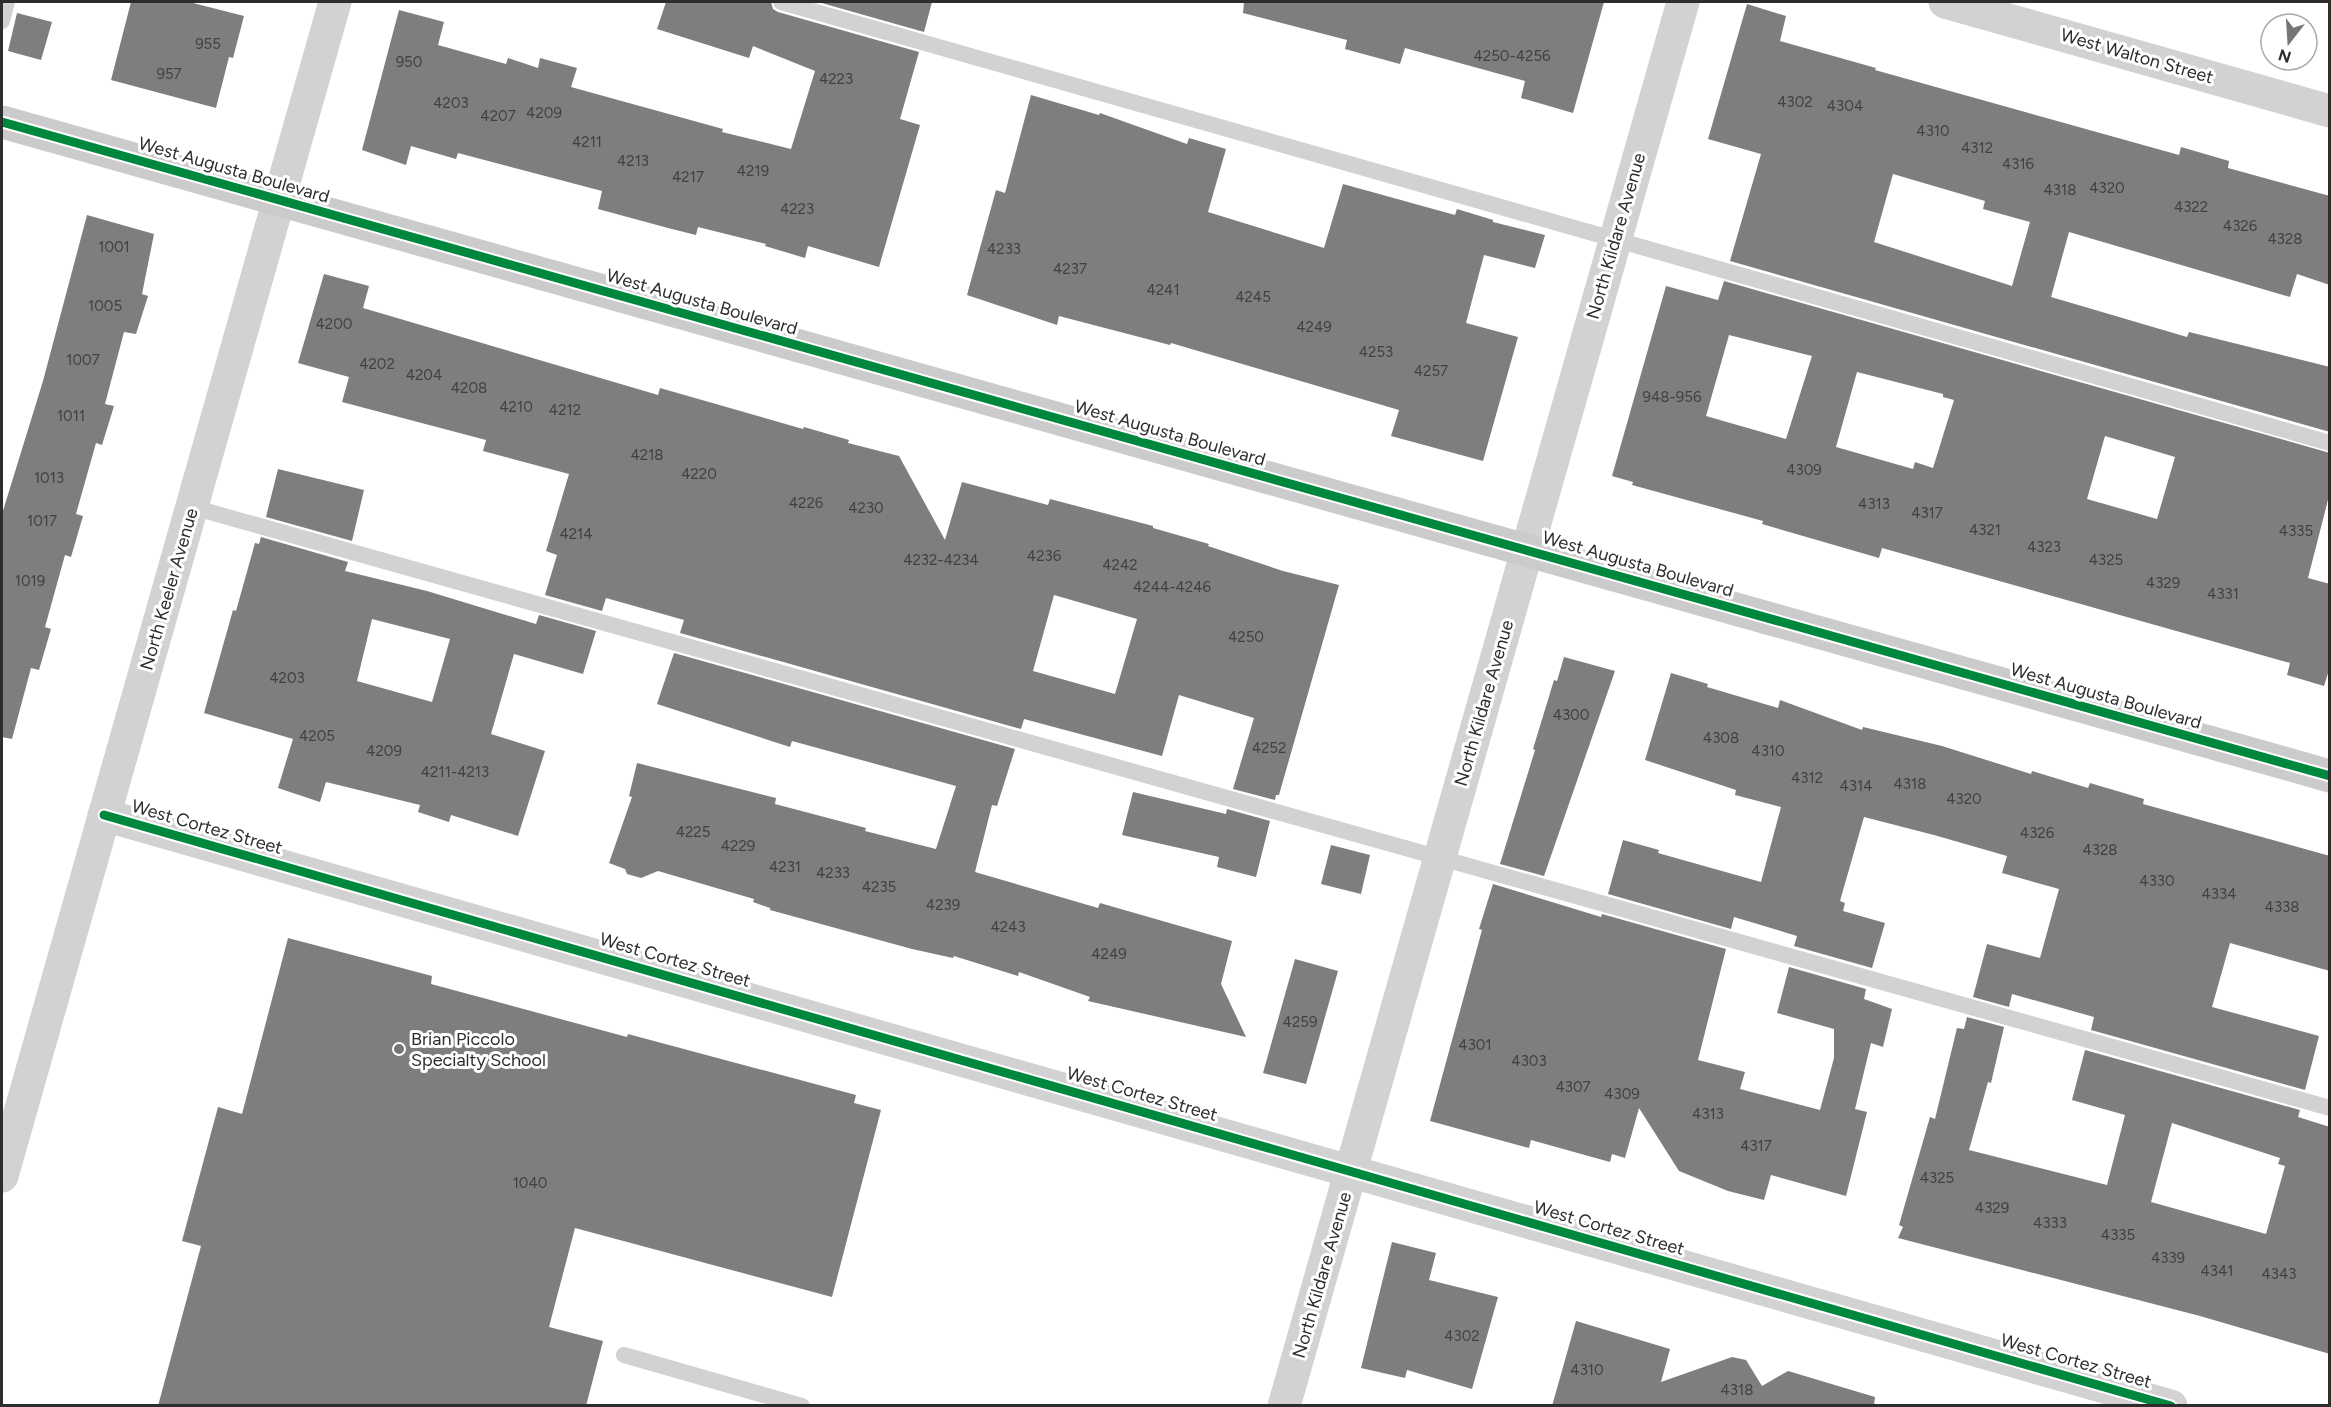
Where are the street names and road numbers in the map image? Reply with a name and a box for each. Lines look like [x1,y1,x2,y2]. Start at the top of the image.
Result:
street label: West Walton Street [2058,24,2216,88]
street label: West Augusta Boulevard [136,132,332,208]
street label: North Kildare Avenue [1582,150,1650,322]
street label: West Augusta Boulevard [604,264,800,340]
street label: West Augusta Boulevard [1072,395,1268,471]
street label: North Keeler Avenue [135,505,203,673]
street label: West Augusta Boulevard [1540,526,1736,602]
street label: North Kildare Avenue [1450,617,1518,789]
street label: West Augusta Boulevard [2008,658,2204,734]
street label: West Cortez Street [129,795,285,859]
street label: West Cortez Street [597,928,753,992]
street label: West Cortez Street [1064,1062,1220,1126]
street label: North Kildare Avenue [1288,1189,1356,1361]
street label: West Cortez Street [1531,1196,1687,1260]
street label: West Cortez Street [1998,1329,2154,1393]

